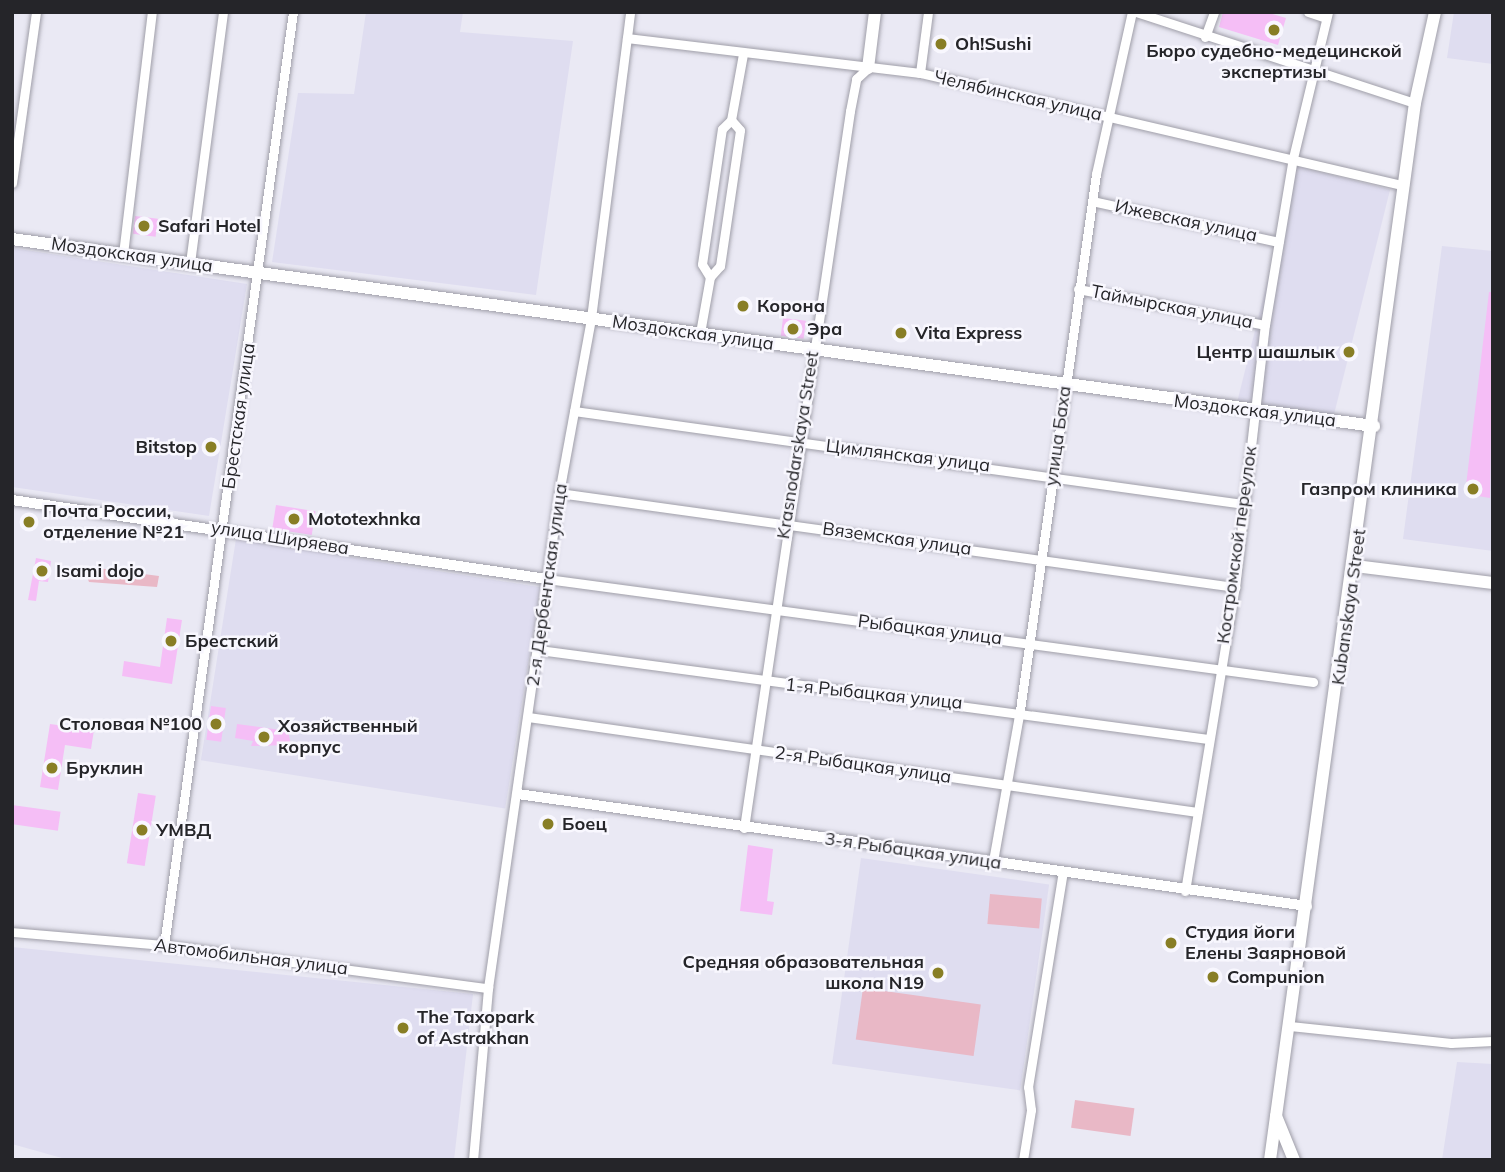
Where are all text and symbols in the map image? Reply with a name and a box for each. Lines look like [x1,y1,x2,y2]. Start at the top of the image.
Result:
marker: Бюро судебно-медецинской экспертизы [1266,22,1282,38]
place label: Oh!Sushi [955,33,1031,55]
marker: Oh!Sushi [933,36,949,52]
place label: Бюро судебно-медецинской экспертизы [1146,41,1402,84]
street label: Челябинская улица [932,66,1104,126]
street label: Ижевская улица [1113,195,1259,247]
place label: Safari Hotel [158,215,261,237]
marker: Safari Hotel [136,218,152,234]
street label: Моздокская улица [50,233,214,277]
street label: Таймырская улица [1089,281,1255,333]
place label: Корона [757,295,825,317]
marker: Корона [735,298,751,314]
street label: Моздокская улица [611,311,775,355]
place label: Эра [807,318,842,340]
marker: Эра [785,321,801,337]
place label: Vita Express [915,322,1022,344]
marker: Vita Express [893,325,909,341]
place label: Центр шашлык [1197,341,1335,363]
street label: Брестская улица [218,342,260,490]
marker: Центр шашлык [1341,344,1357,360]
street label: Krasnodarskaya Street [772,350,824,540]
street label: улица Баха [1040,384,1076,488]
street label: Моздокская улица [1173,390,1337,432]
street label: Цимлянская улица [825,435,991,477]
place label: Bitstop [136,436,197,458]
marker: Bitstop [203,439,219,455]
street label: Костромской переулок [1212,445,1262,645]
place label: Газпром клиника [1301,478,1457,500]
marker: Газпром клиника [1463,479,1483,499]
street label: 2-я Дербентская улица [522,482,572,688]
place label: Почта России, отделение №21 [43,501,184,544]
place label: Mototexhnka [308,508,421,530]
marker: Mototexhnka [286,511,302,527]
marker: Почта России, отделение №21 [21,514,37,530]
street label: улица Ширяева [210,516,350,560]
street label: Вяземская улица [821,518,973,560]
street label: Kubanskaya Street [1327,528,1371,686]
place label: Isami dojo [56,560,144,582]
marker: Isami dojo [34,563,50,579]
street label: Рыбацкая улица [857,610,1003,650]
place label: Брестский [185,630,279,652]
marker: Брестский [163,633,179,649]
street label: 1-я Рыбацкая улица [784,674,964,714]
place label: Столовая №100 [59,713,202,735]
marker: Столовая №100 [208,716,224,732]
place label: Хозяйственный корпус [278,716,418,758]
marker: Хозяйственный корпус [256,729,272,745]
street label: 2-я Рыбацкая улица [773,742,953,788]
place label: Бруклин [66,757,143,779]
marker: Бруклин [44,760,60,776]
place label: Боец [562,813,607,835]
marker: Боец [540,816,556,832]
place label: УМВД [156,819,211,841]
marker: УМВД [134,822,150,838]
street label: 3-я Рыбацкая улица [823,828,1003,874]
place label: Студия йоги Елены Заярновой [1185,922,1346,964]
street label: Автомобильная улица [153,934,349,980]
marker: Студия йоги Елены Заярновой [1163,935,1179,951]
place label: Средняя образовательная школа N19 [683,952,924,995]
marker: Средняя образовательная школа N19 [930,965,946,981]
place label: Compunion [1227,966,1324,988]
marker: Compunion [1205,969,1221,985]
place label: The Taxopark of Astrakhan [417,1007,534,1050]
marker: The Taxopark of Astrakhan [395,1020,411,1036]

